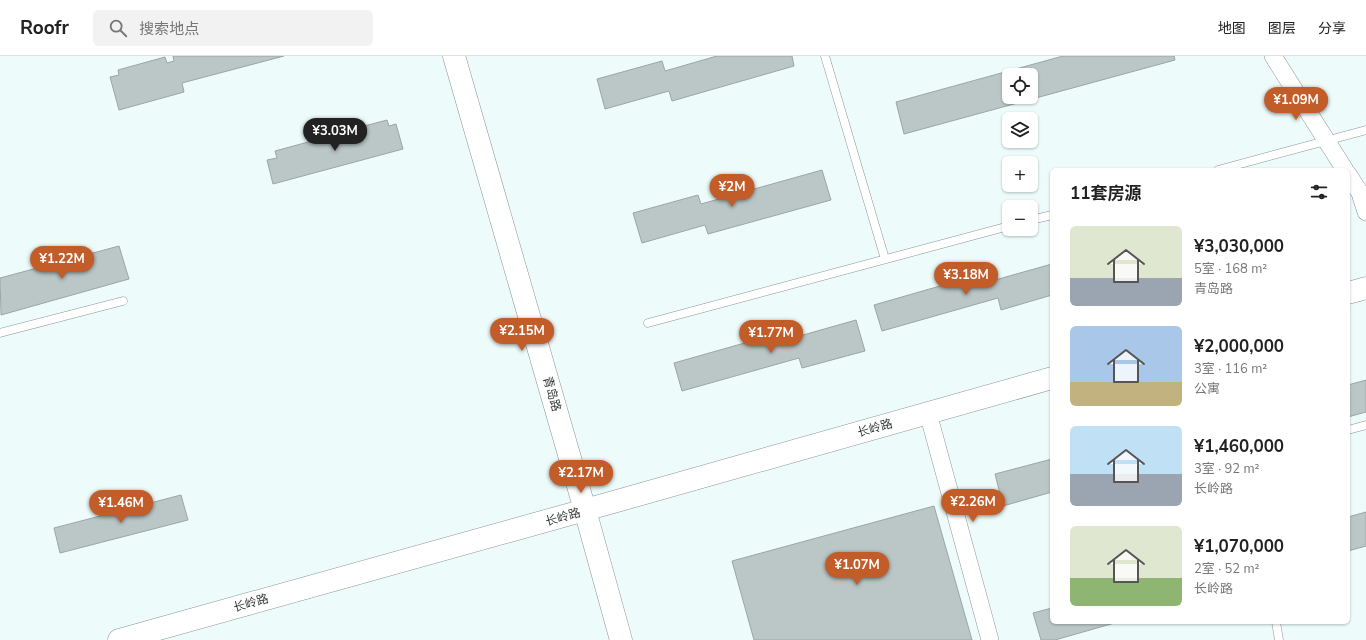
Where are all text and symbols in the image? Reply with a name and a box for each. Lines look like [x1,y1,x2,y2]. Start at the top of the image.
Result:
search box [93,10,373,46]
text: Roofr [20,15,69,41]
icon: search [107,17,129,39]
text: 搜索地点 [139,19,199,39]
text: 地图 [1218,19,1246,38]
text: 图层 [1268,19,1296,38]
text: 分享 [1318,19,1346,38]
map controls [1002,68,1038,236]
button: locate [1002,68,1038,104]
pin: ¥1.09M [1263,87,1329,121]
text: ¥1.09M [1273,91,1319,109]
button: layers [1002,112,1038,148]
pin: ¥3.03M [302,118,368,152]
text: ¥3.03M [312,122,358,140]
button: + [1002,156,1038,192]
pin: ¥2M [713,174,751,208]
text: ¥2M [719,178,745,196]
icon: filters [1308,181,1330,203]
text: 11套房源 [1070,182,1141,205]
button: − [1002,200,1038,236]
text: ¥3,030,000 [1194,235,1284,258]
icon: home [1102,242,1150,290]
pin: ¥1.22M [29,246,95,280]
text: ¥1.22M [39,250,85,268]
text: 5室 · 168 m² [1194,260,1267,278]
pin: ¥3.18M [933,262,999,296]
text: ¥3.18M [943,266,989,284]
text: 青岛路 [1194,280,1233,298]
pin: ¥2.15M [489,318,555,352]
pin: ¥1.77M [738,320,804,354]
text: ¥2.15M [499,322,545,340]
text: ¥1.77M [748,324,794,342]
text: ¥2,000,000 [1194,335,1284,358]
icon: home [1102,342,1150,390]
text: 3室 · 116 m² [1194,360,1267,378]
street label: 青岛路 [539,374,565,414]
text: 公寓 [1194,380,1220,398]
street label: 长岭路 [855,415,895,441]
text: ¥1,460,000 [1194,435,1284,458]
icon: home [1102,442,1150,490]
pin: ¥2.17M [548,460,614,494]
text: 3室 · 92 m² [1194,460,1259,478]
text: ¥2.17M [558,464,604,482]
text: 长岭路 [1194,480,1233,498]
pin: ¥2.26M [940,489,1006,523]
pin: ¥1.46M [88,490,154,524]
text: ¥2.26M [950,493,996,511]
text: ¥1.46M [98,494,144,512]
street label: 长岭路 [543,504,583,530]
text: ¥1,070,000 [1194,535,1284,558]
icon: home [1102,542,1150,590]
pin: ¥1.07M [824,552,890,586]
text: ¥1.07M [834,556,880,574]
text: 2室 · 52 m² [1194,560,1259,578]
text: 长岭路 [1194,580,1233,598]
street label: 长岭路 [231,590,271,616]

